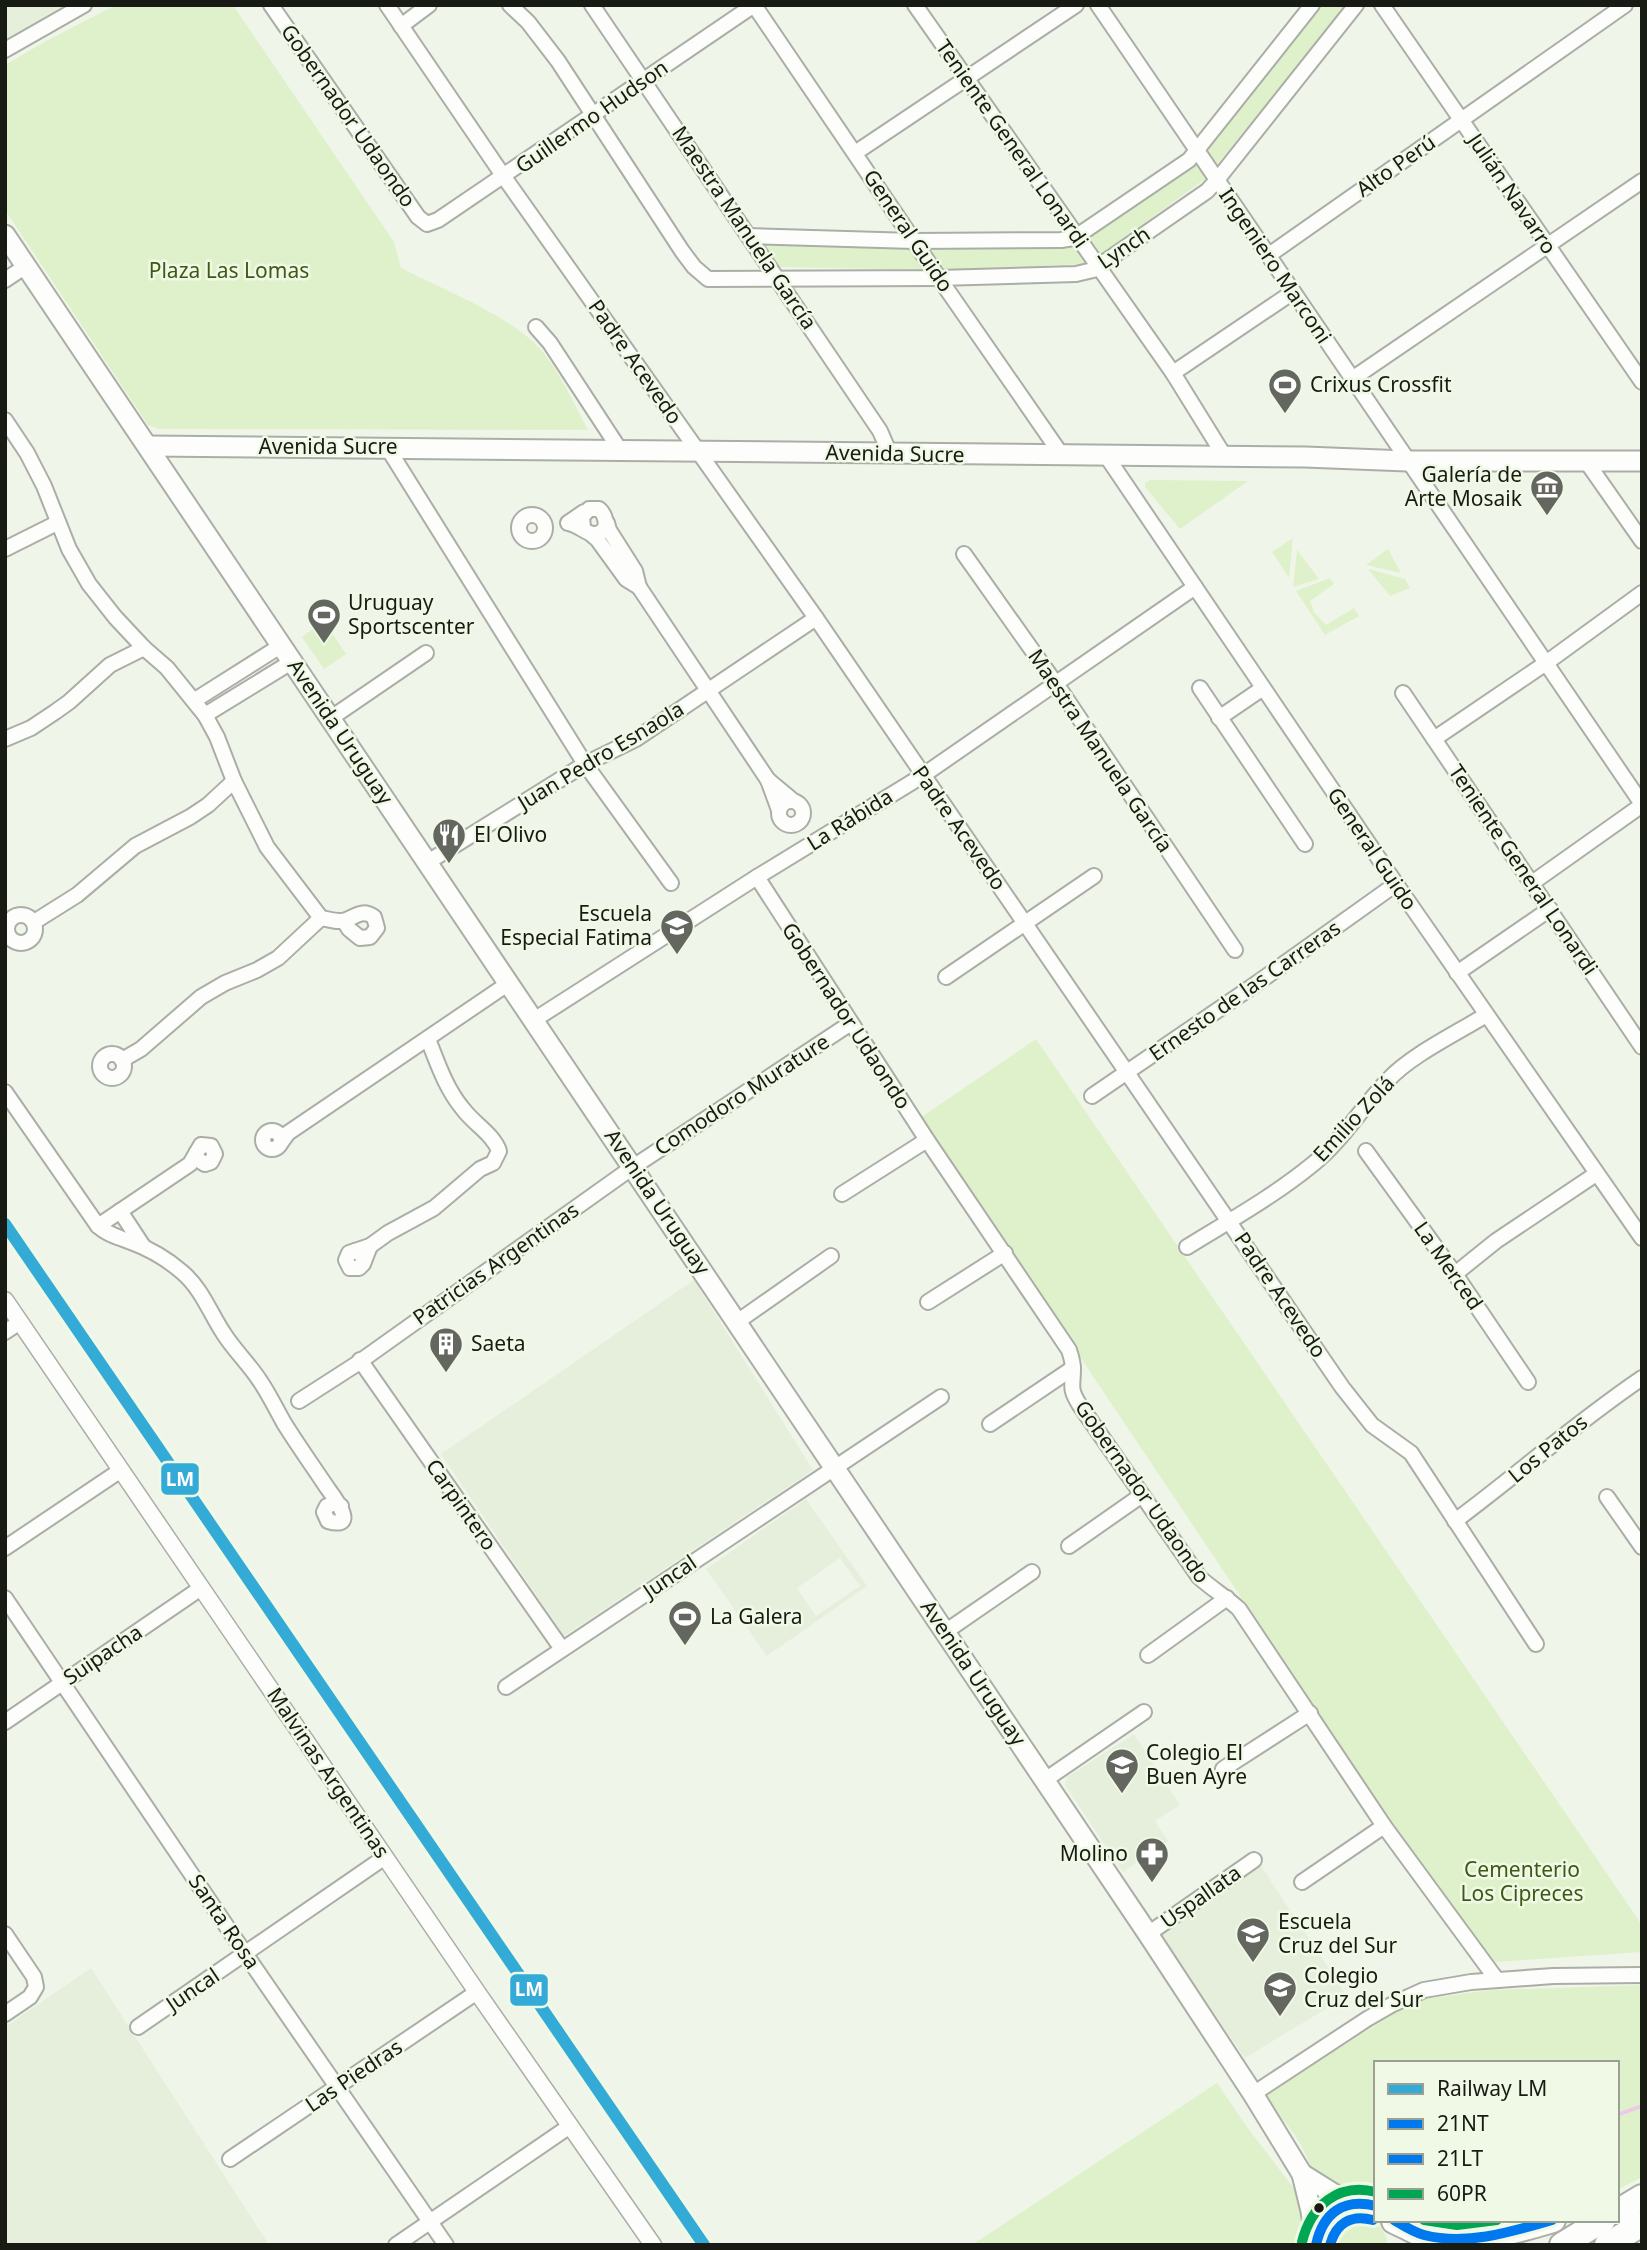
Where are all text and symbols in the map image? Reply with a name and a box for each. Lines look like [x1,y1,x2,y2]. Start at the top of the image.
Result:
street label: Gobernador Udaondo [275,18,423,212]
street label: Teniente General Lonardi [930,34,1095,253]
street label: Guillermo Hudson [510,53,673,179]
street label: Maestra Manuela García [666,120,823,335]
street label: Julián Navarro [1461,126,1563,259]
street label: Alto Perú [1350,128,1441,203]
street label: General Guido [857,164,960,297]
street label: Ingeniero Marconi [1213,182,1338,349]
street label: Lynch [1092,219,1155,275]
park label: Plaza Las Lomas [149,256,309,284]
street label: Padre Acevedo [582,294,689,429]
sports icon: Crixus Crossfit [1266,366,1304,415]
place label: Crixus Crossfit [1310,370,1452,398]
street label: Avenida Sucre [258,432,398,460]
street label: Avenida Sucre [825,438,965,468]
place label: Galería de Arte Mosaik [1405,460,1523,512]
museum icon: Galería de Arte Mosaik [1528,468,1566,517]
place label: Uruguay Sportscenter [348,588,475,640]
sports icon: Uruguay Sportscenter [305,596,343,645]
street label: Maestra Manuela García [1022,643,1179,858]
street label: Avenida Uruguay [282,653,400,810]
street label: Juan Pedro Esnaola [510,694,689,817]
street label: Teniente General Lonardi [1443,759,1605,980]
street label: Padre Acevedo [906,760,1013,895]
street label: La Rábida [801,782,898,856]
street label: General Guido [1321,782,1424,915]
restaurant icon: El Olivo [430,816,468,865]
place label: El Olivo [474,820,547,848]
place label: Escuela Especial Fatima [500,899,652,951]
school or university icon: Escuela Especial Fatima [658,907,696,956]
street label: Ernesto de las Carreras [1143,913,1346,1067]
street label: Gobernador Udaondo [776,917,918,1114]
street label: Comodoro Murature [649,1027,834,1161]
street label: Emilio Zolá [1306,1069,1400,1167]
street label: Avenida Uruguay [599,1123,717,1280]
street label: Patricias Argentinas [407,1195,584,1331]
street label: La Merced [1408,1216,1490,1315]
street label: Padre Acevedo [1228,1226,1333,1363]
building icon: Saeta [427,1325,465,1374]
place label: Saeta [471,1329,526,1357]
street label: Gobernador Udaondo [1069,1394,1217,1588]
street label: Los Patos [1502,1408,1593,1489]
street label: Carpintero [420,1453,504,1556]
line badge: LM [160,1462,200,1496]
text: LM [166,1466,194,1492]
street label: Juncal [636,1548,702,1605]
street label: Avenida Uruguay [915,1594,1033,1751]
sports icon: La Galera [666,1598,704,1647]
place label: La Galera [710,1602,803,1630]
street label: Suipacha [58,1618,147,1691]
street label: Malvinas Argentinas [261,1682,396,1863]
place label: Colegio El Buen Ayre [1146,1738,1247,1790]
school or university icon: Colegio El Buen Ayre [1103,1746,1141,1795]
pharmacy icon: Molino [1133,1835,1171,1884]
place label: Molino [1060,1839,1128,1867]
park label: Cementerio Los Cipreces [1461,1855,1583,1907]
street label: Uspallata [1155,1858,1246,1934]
street label: Santa Rosa [183,1869,267,1974]
place label: Escuela Cruz del Sur [1278,1907,1397,1959]
school or university icon: Escuela Cruz del Sur [1234,1915,1272,1964]
street label: Juncal [159,1961,225,2018]
place label: Colegio Cruz del Sur [1304,1961,1423,2013]
school or university icon: Colegio Cruz del Sur [1261,1969,1299,2018]
line badge: LM [509,1973,549,2007]
text: LM [515,1976,543,2002]
street label: Las Piedras [299,2032,407,2118]
legend [1374,2061,1619,2222]
text: Railway LM [1437,2074,1547,2102]
text: 21NT [1437,2109,1489,2137]
text: 21LT [1437,2144,1484,2172]
text: 60PR [1437,2179,1487,2207]
unlabelled marker [1312,2201,1326,2215]

